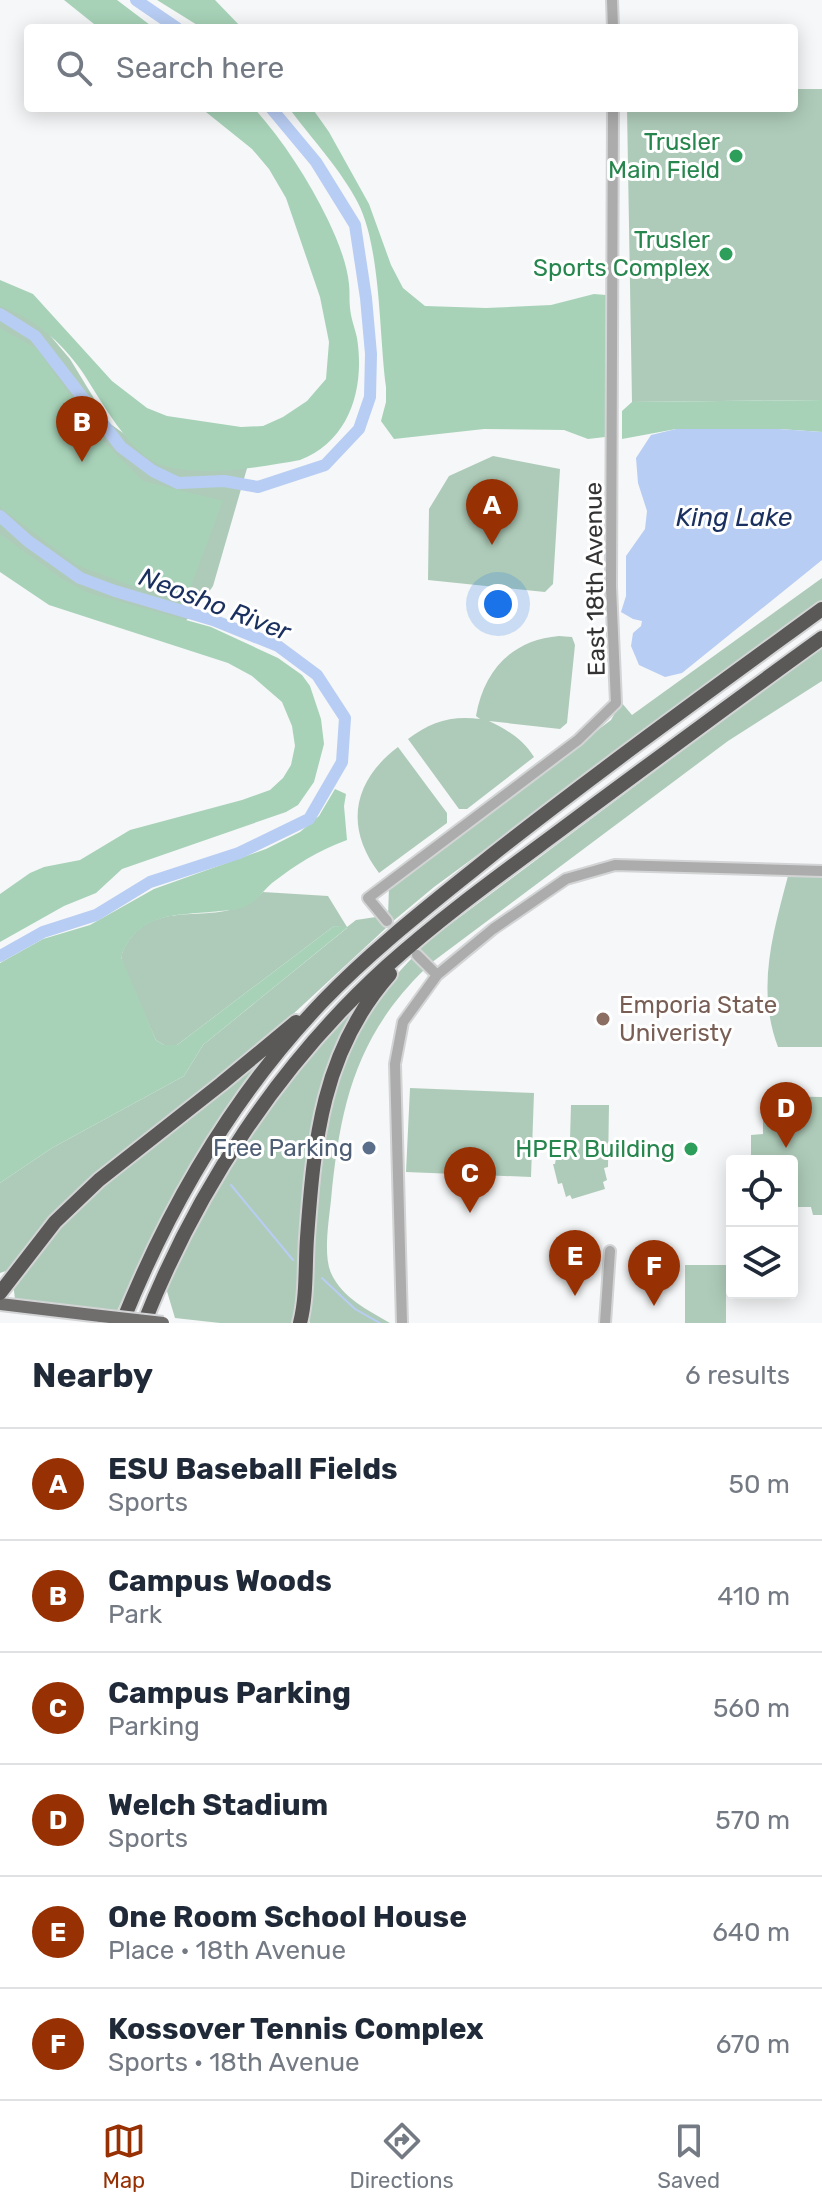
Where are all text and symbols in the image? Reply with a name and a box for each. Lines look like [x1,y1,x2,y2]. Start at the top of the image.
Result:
search box [24,24,798,112]
icon: search [52,46,96,90]
text: Search here [116,50,284,86]
place label: Trusler Main Field [608,128,720,184]
marker: Trusler Main Field [727,147,745,165]
place label: Trusler Sports Complex [533,226,710,282]
marker: Trusler Sports Complex [717,245,735,263]
pin: B [56,396,108,462]
pin: A [466,479,518,545]
street label: East 18th Avenue [579,482,611,676]
water label: King Lake [676,502,793,533]
water label: Neosho River [135,561,296,648]
your location [478,584,518,624]
place label: Emporia State Univeristy [619,991,777,1047]
marker: Emporia State Univeristy [594,1010,612,1028]
pin: D [760,1082,812,1148]
place label: Free Parking [213,1134,353,1162]
place label: HPER Building [515,1135,675,1163]
marker: Free Parking [360,1139,378,1157]
marker: HPER Building [682,1140,700,1158]
pin: C [444,1147,496,1213]
map controls [726,1155,798,1299]
button: locate [726,1155,798,1227]
button: layers [726,1227,798,1299]
pin: E [549,1230,601,1296]
pin: F [628,1240,680,1306]
text: Nearby [32,1355,153,1396]
text: 6 results [685,1360,790,1391]
text: ESU Baseball Fields [108,1451,398,1487]
text: A [49,1469,67,1500]
text: 50 m [729,1469,790,1500]
text: Sports [108,1487,188,1518]
text: Campus Woods [108,1563,332,1599]
text: B [49,1581,67,1612]
text: 410 m [717,1581,790,1612]
text: Park [108,1599,162,1630]
text: Campus Parking [108,1675,351,1711]
text: C [49,1693,67,1724]
text: 560 m [713,1693,790,1724]
text: Parking [108,1711,200,1742]
text: Welch Stadium [108,1787,328,1823]
text: D [49,1805,67,1836]
text: 570 m [715,1805,790,1836]
text: Sports [108,1823,188,1854]
text: One Room School House [108,1899,467,1935]
text: E [50,1917,66,1948]
text: 640 m [712,1917,790,1948]
text: Place · 18th Avenue [108,1935,346,1966]
text: Kossover Tennis Complex [108,2011,484,2047]
text: F [50,2029,66,2060]
text: 670 m [716,2029,790,2060]
text: Sports · 18th Avenue [108,2047,360,2078]
tab: Map [102,2119,146,2194]
tab: Directions [349,2119,454,2194]
tab: Saved [657,2119,720,2194]

